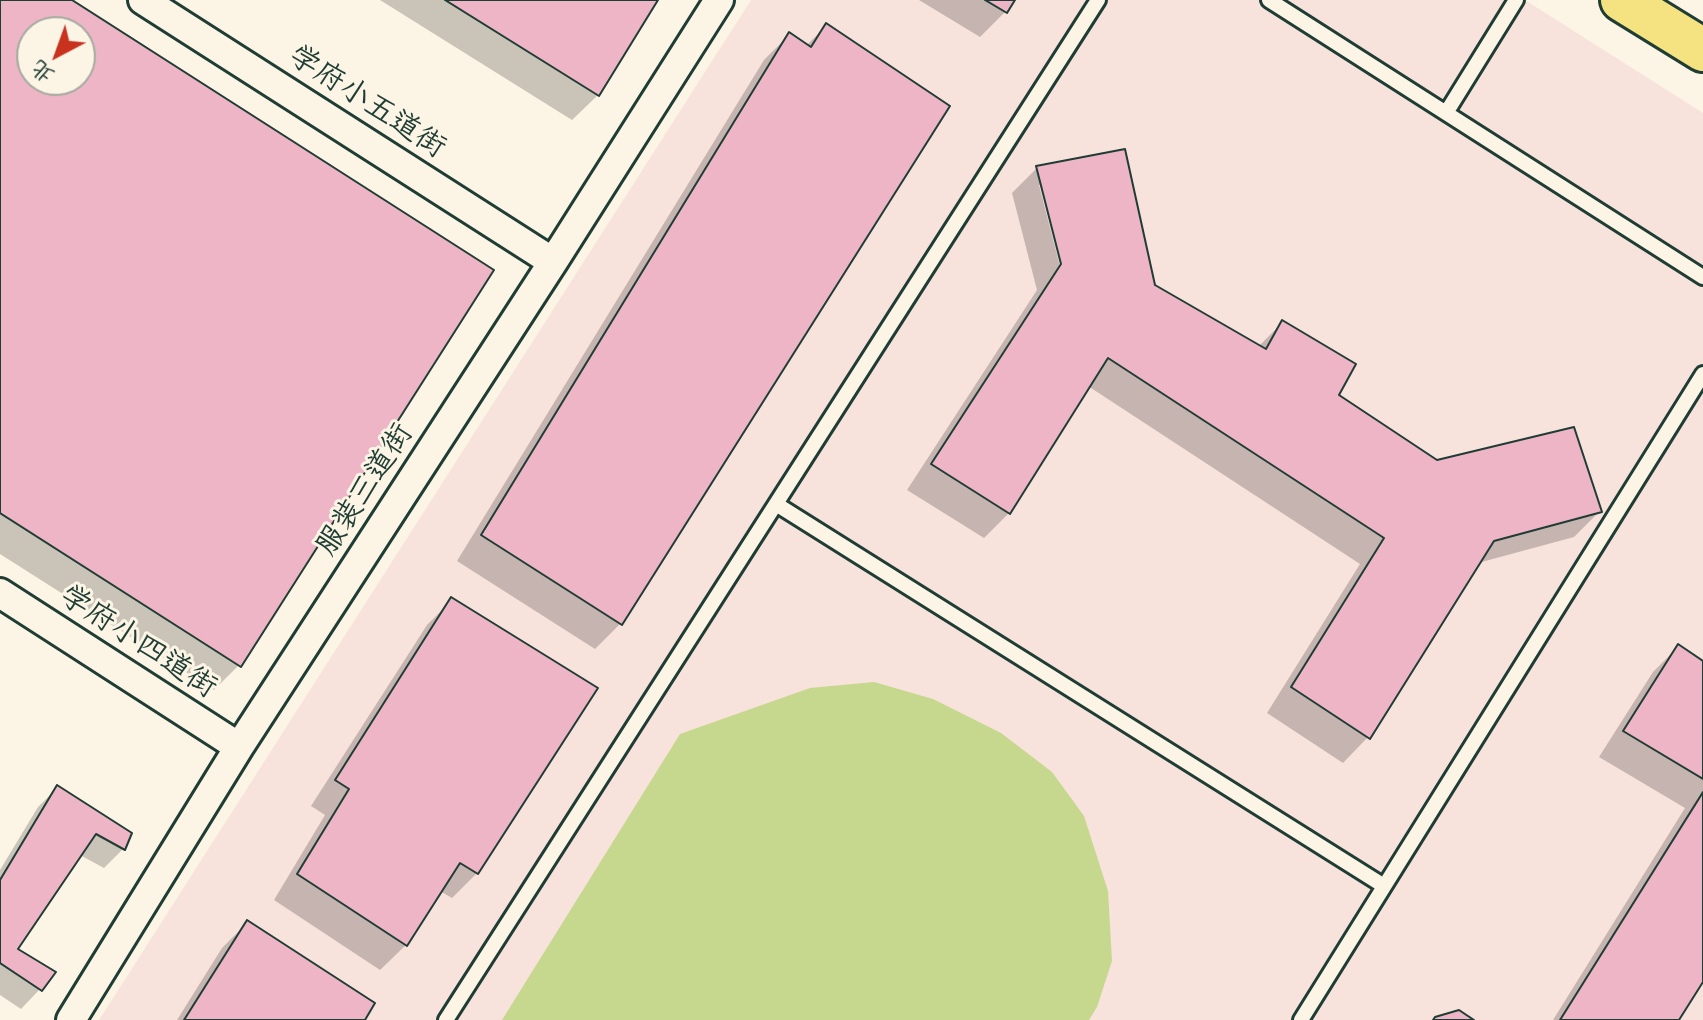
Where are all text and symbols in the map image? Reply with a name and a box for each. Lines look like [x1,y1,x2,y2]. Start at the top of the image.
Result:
north arrow [16,16,96,96]
street label: 学府小五道街 [282,38,452,166]
text: 北 [23,54,60,91]
street label: 服装三道街 [309,417,421,563]
street label: 学府小四道街 [53,578,223,706]

